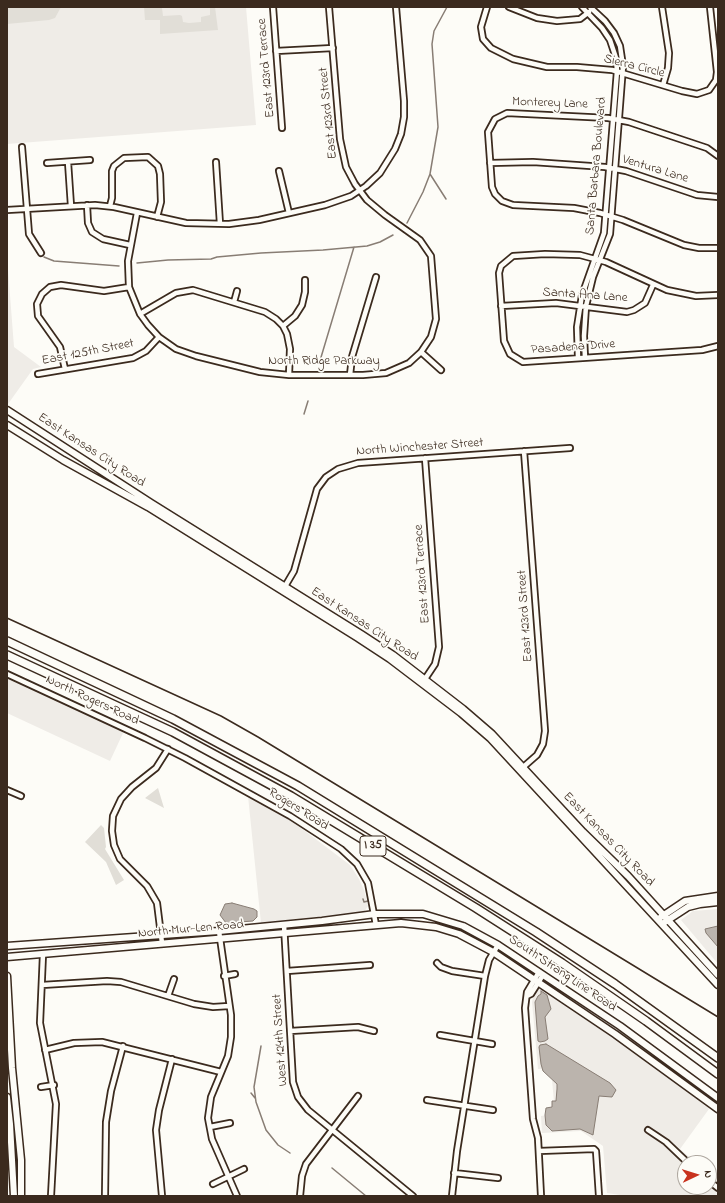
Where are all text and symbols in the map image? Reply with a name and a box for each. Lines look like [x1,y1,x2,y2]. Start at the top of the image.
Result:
street label: East 123rd Terrace [255,18,279,118]
street label: Sierra Circle [602,52,666,82]
street label: East 123rd Street [316,66,342,160]
street label: Monterey Lane [512,95,588,113]
street label: Santa Barbara Boulevard [583,96,611,236]
street label: Ventura Lane [620,153,690,187]
street label: Santa Ana Lane [542,285,628,307]
street label: East 125th Street [41,336,135,370]
street label: Pasadena Drive [530,337,616,359]
street label: North Ridge Parkway [268,354,380,370]
street label: East Kansas City Road [34,410,148,492]
street label: North Winchester Street [356,436,484,460]
street label: East 123rd Terrace [412,524,434,624]
street label: East 123rd Street [515,569,537,663]
street label: East Kansas City Road [307,584,421,666]
street label: North Rogers Road [43,673,141,729]
street label: Rogers Road [265,785,331,835]
street label: East Kansas City Road [559,790,657,890]
road number: I 35 [360,836,386,856]
street label: North Mur-Len Road [137,918,245,942]
street label: South Strang Line Road [505,932,619,1016]
street label: West 124th Street [270,993,292,1087]
north arrow [677,1155,717,1195]
text: N [700,1170,716,1179]

